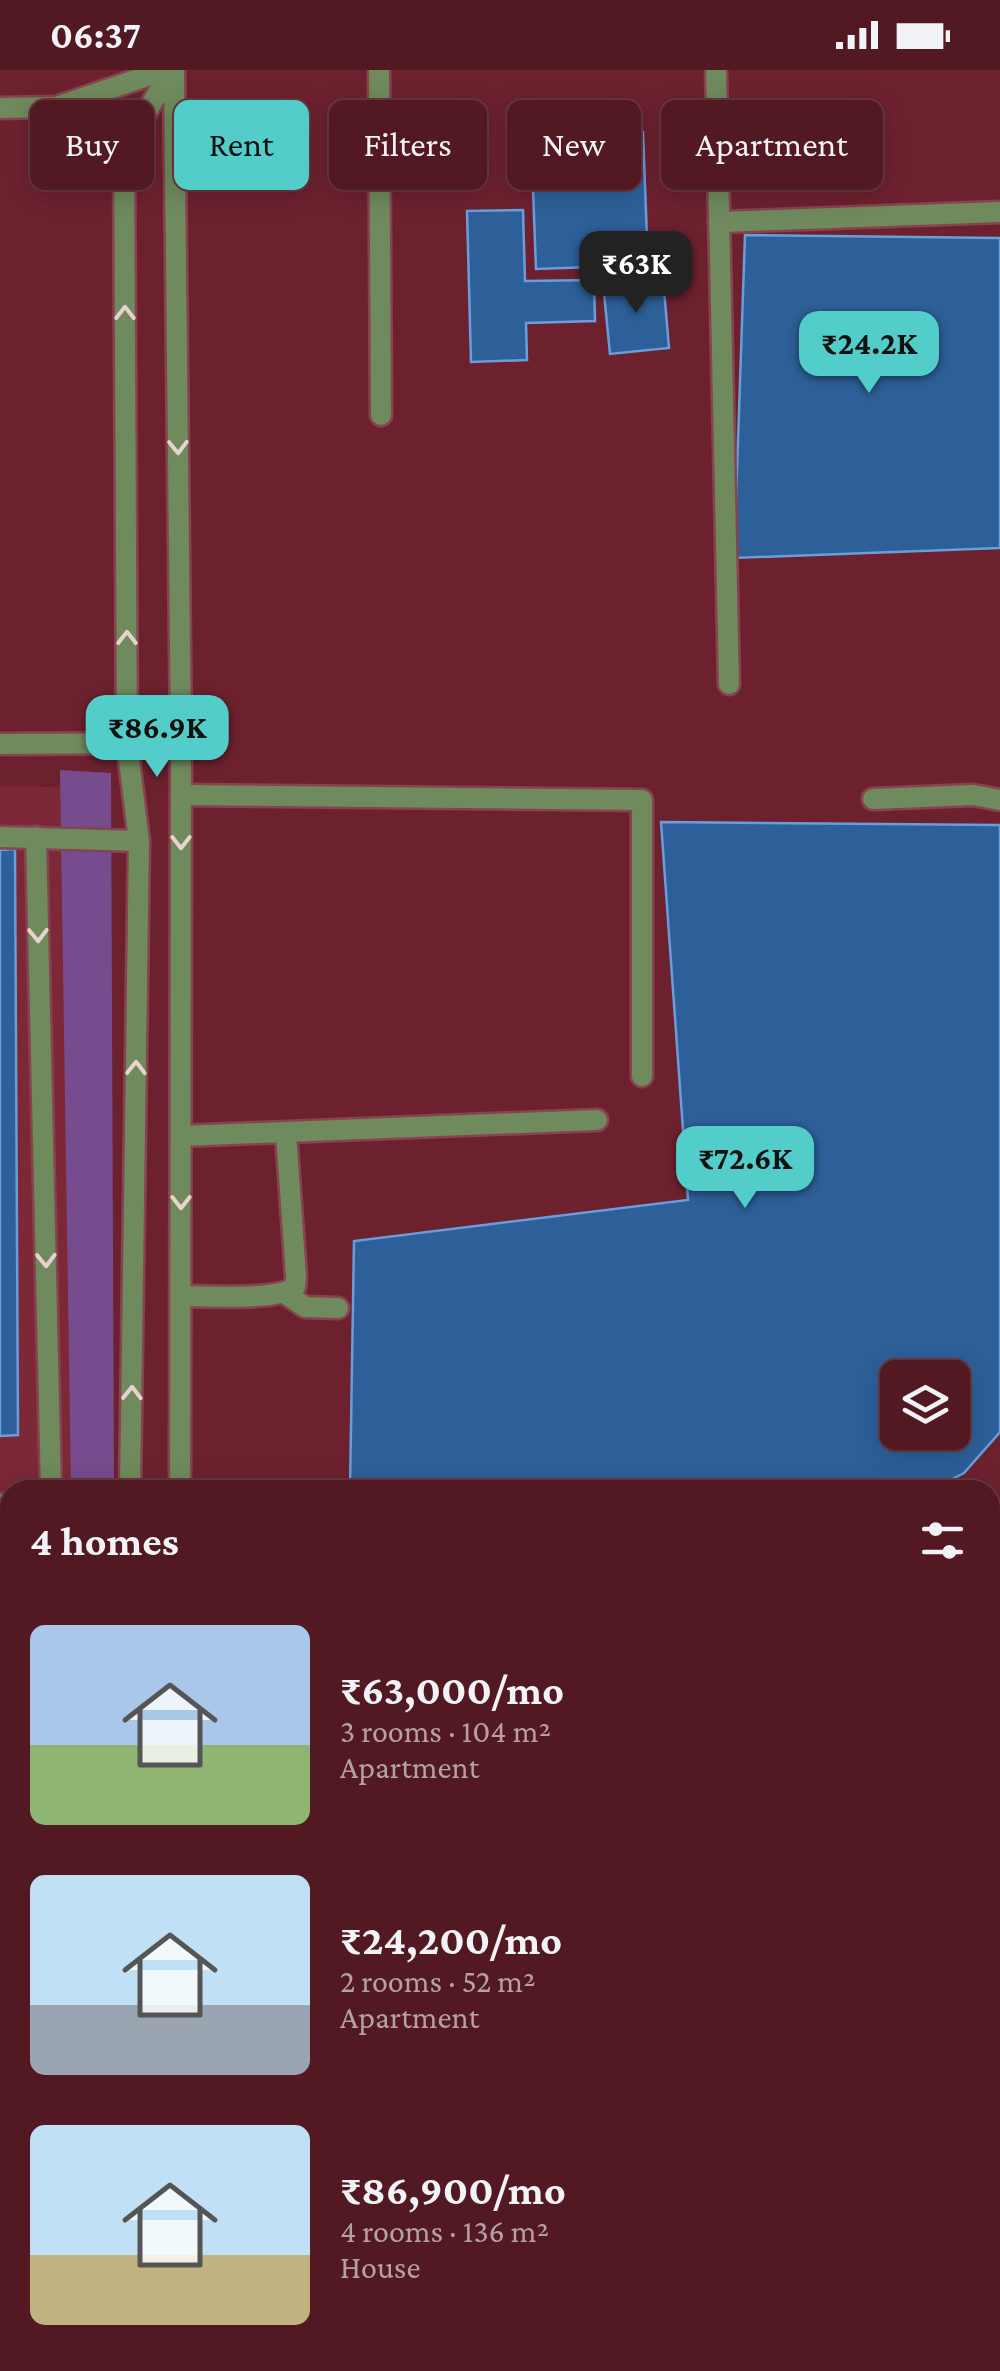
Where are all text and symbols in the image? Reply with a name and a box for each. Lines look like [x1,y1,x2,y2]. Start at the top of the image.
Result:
text: 06:37 [50,14,141,56]
chip: Buy [30,100,154,190]
chip: Rent [174,100,309,190]
chip: Filters [329,100,487,190]
chip: New [507,100,641,190]
chip: Apartment [661,100,883,190]
pin: ₹63K [577,231,695,316]
text: ₹63K [601,245,671,281]
one-way arrow [114,305,135,321]
pin: ₹24.2K [788,311,950,396]
text: ₹24.2K [821,325,917,361]
one-way arrow [167,440,189,456]
one-way arrow [116,630,137,646]
pin: ₹86.9K [76,695,238,780]
text: ₹86.9K [108,709,206,745]
one-way arrow [170,836,192,851]
one-way arrow [28,927,49,943]
one-way arrow [125,1059,147,1074]
pin: ₹72.6K [664,1126,826,1211]
text: ₹72.6K [698,1140,792,1176]
one-way arrow [170,1195,191,1211]
one-way arrow [35,1252,56,1268]
map controls [880,1360,970,1450]
button: layers [880,1360,970,1450]
one-way arrow [121,1384,142,1400]
icon: filters [915,1513,970,1568]
text: 4 homes [30,1517,179,1564]
icon: home [110,1665,230,1785]
text: ₹63,000/mo [340,1666,564,1713]
text: 3 rooms · 104 m² [340,1713,551,1749]
text: Apartment [340,1749,479,1785]
icon: home [110,1915,230,2035]
text: ₹24,200/mo [340,1916,562,1963]
text: 2 rooms · 52 m² [340,1963,535,1999]
text: Apartment [340,1999,479,2035]
icon: home [110,2165,230,2285]
text: ₹86,900/mo [340,2166,566,2213]
text: 4 rooms · 136 m² [340,2213,549,2249]
text: House [340,2249,420,2285]

